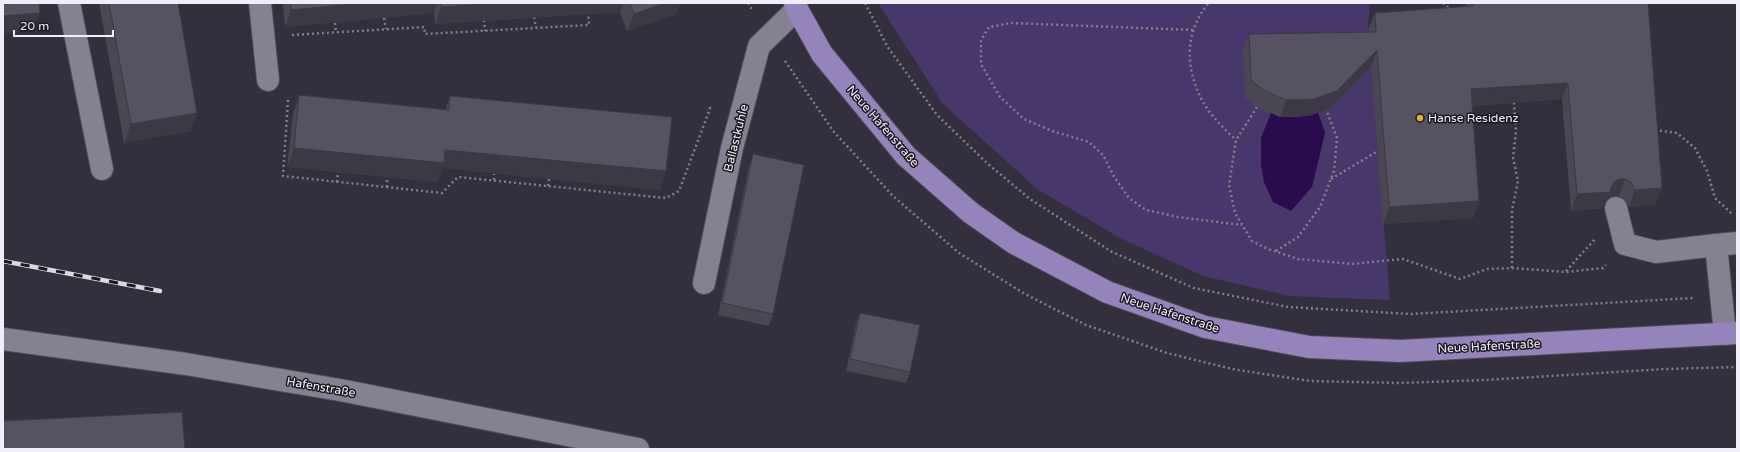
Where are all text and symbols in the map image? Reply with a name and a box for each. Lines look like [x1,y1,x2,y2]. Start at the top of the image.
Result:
scale bar [14,12,113,38]
text: 20 m [20,19,49,33]
street label: Neue Hafenstraße [844,82,922,170]
street label: Ballastkuhle [721,103,751,173]
place label: Hanse Residenz [1428,111,1519,125]
marker: Hanse Residenz [1415,113,1425,123]
street label: Neue Hafenstraße [1119,290,1221,336]
street label: Neue Hafenstraße [1437,336,1541,356]
street label: Hafenstraße [285,374,357,400]

